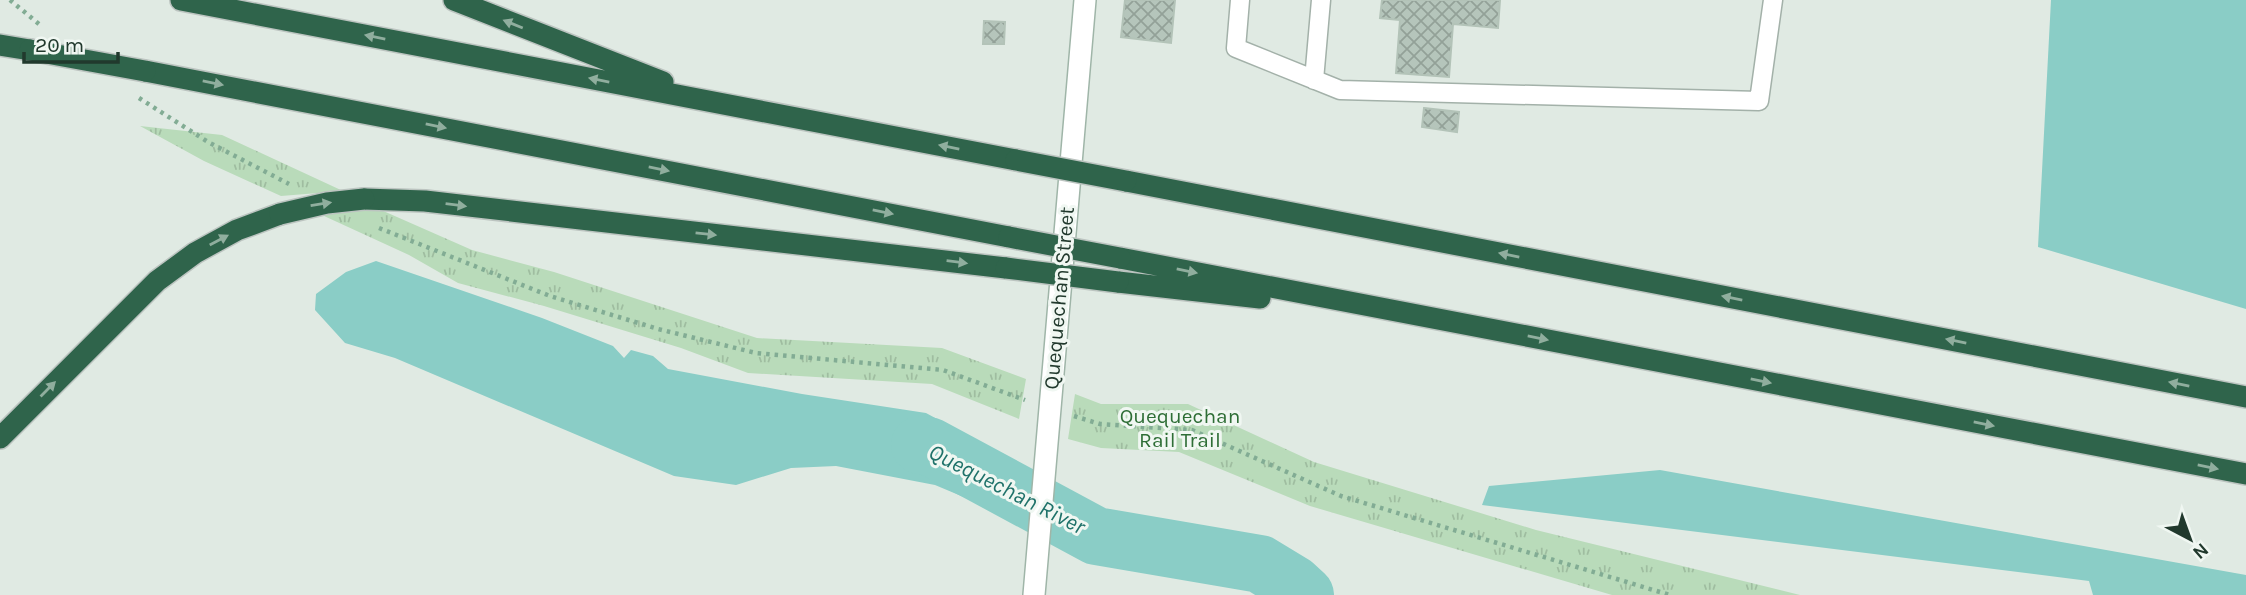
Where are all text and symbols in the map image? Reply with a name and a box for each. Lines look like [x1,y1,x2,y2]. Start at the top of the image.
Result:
one-way arrow [503,18,524,29]
scale bar [24,21,119,65]
one-way arrow [364,31,386,42]
text: 20 m [35,33,84,57]
one-way arrow [588,74,610,85]
one-way arrow [202,78,224,89]
one-way arrow [425,121,447,132]
one-way arrow [938,141,960,152]
one-way arrow [648,164,670,175]
one-way arrow [310,198,332,209]
one-way arrow [445,200,467,211]
street label: Quequechan Street [1039,206,1079,390]
one-way arrow [872,207,894,218]
one-way arrow [695,228,717,239]
one-way arrow [209,235,229,247]
one-way arrow [1498,250,1520,261]
one-way arrow [946,257,968,268]
one-way arrow [1176,266,1198,277]
one-way arrow [1721,293,1743,304]
one-way arrow [1527,333,1549,344]
one-way arrow [1945,335,1967,346]
one-way arrow [1750,376,1772,387]
one-way arrow [2168,378,2190,389]
one-way arrow [40,381,56,397]
park label: Quequechan Rail Trail [1120,404,1240,452]
one-way arrow [1973,419,1995,430]
water label: Quequechan River [924,438,1091,541]
one-way arrow [2197,461,2219,472]
north arrow [2155,504,2225,574]
text: N [2188,538,2213,564]

